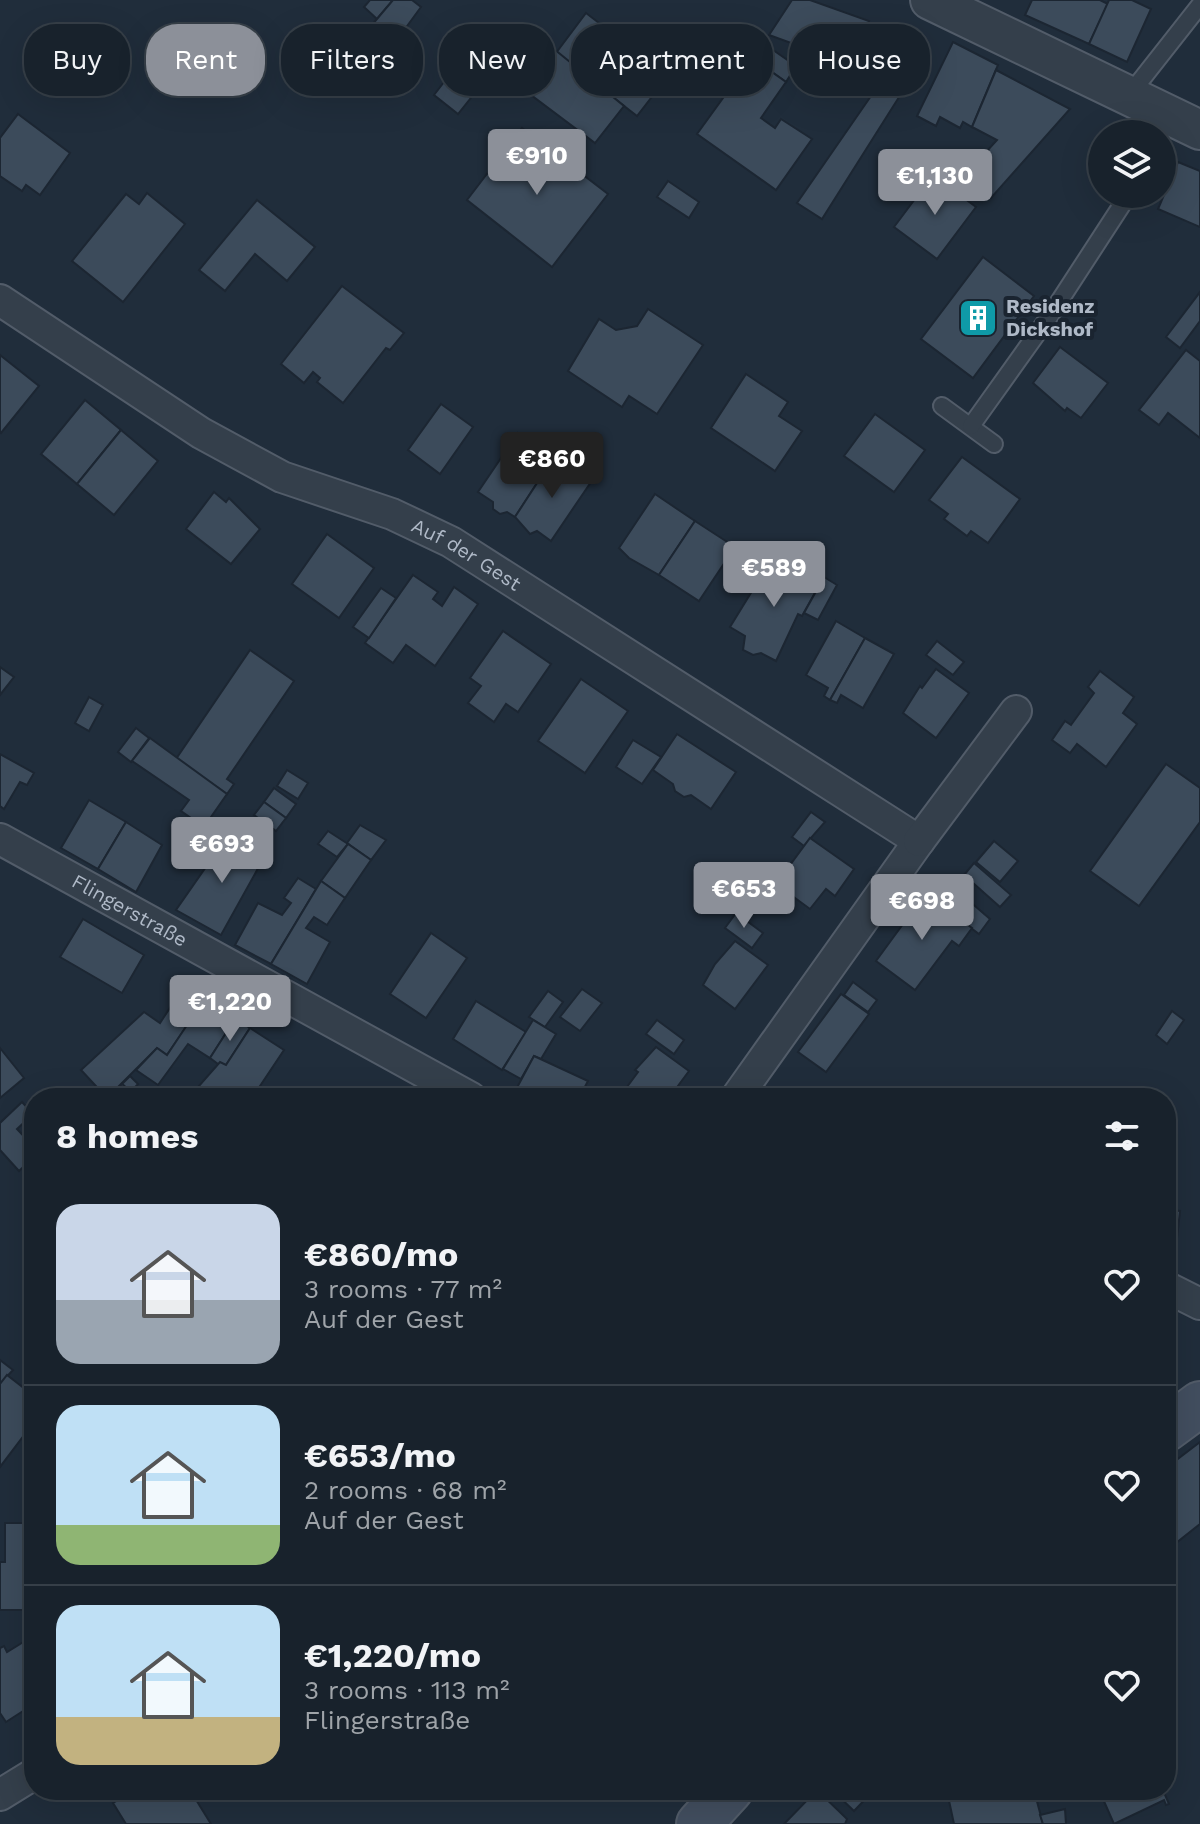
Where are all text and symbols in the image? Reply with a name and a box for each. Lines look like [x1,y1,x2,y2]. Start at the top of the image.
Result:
chip: Buy [24,24,130,96]
chip: Rent [146,24,265,96]
chip: Filters [281,24,423,96]
chip: New [439,24,555,96]
chip: Apartment [571,24,773,96]
chip: House [789,24,930,96]
map controls [1088,120,1176,208]
button: layers [1088,120,1176,208]
pin: €910 [490,129,584,197]
text: €910 [506,140,568,170]
pin: €1,130 [870,149,1000,217]
text: €1,130 [896,160,974,190]
place label: Residenz Dickshof [1006,294,1095,341]
building icon: Residenz Dickshof [957,297,999,339]
pin: €860 [505,432,599,500]
text: €860 [518,443,586,473]
street label: Auf der Gest [408,513,526,596]
pin: €589 [727,541,821,609]
text: €589 [741,552,807,582]
pin: €693 [175,817,269,885]
text: €693 [189,828,255,858]
pin: €653 [697,862,791,930]
street label: Flingerstraße [68,869,192,952]
text: €653 [712,873,776,903]
pin: €698 [875,874,969,942]
text: €698 [889,885,955,915]
pin: €1,220 [165,975,295,1043]
text: €1,220 [188,986,272,1016]
icon: filters [1100,1114,1144,1158]
text: 8 homes [56,1116,198,1156]
text: €860/mo [304,1234,458,1274]
icon: home [120,1236,216,1332]
icon: heart [1100,1262,1144,1306]
text: 3 rooms · 77 m² [304,1274,502,1304]
text: Auf der Gest [304,1304,464,1334]
text: €653/mo [304,1435,456,1475]
icon: home [120,1437,216,1533]
icon: heart [1100,1463,1144,1507]
text: 2 rooms · 68 m² [304,1475,506,1505]
text: Auf der Gest [304,1505,464,1535]
text: €1,220/mo [304,1635,481,1675]
icon: home [120,1637,216,1733]
icon: heart [1100,1663,1144,1707]
text: 3 rooms · 113 m² [304,1675,510,1705]
text: Flingerstraße [304,1705,470,1735]

